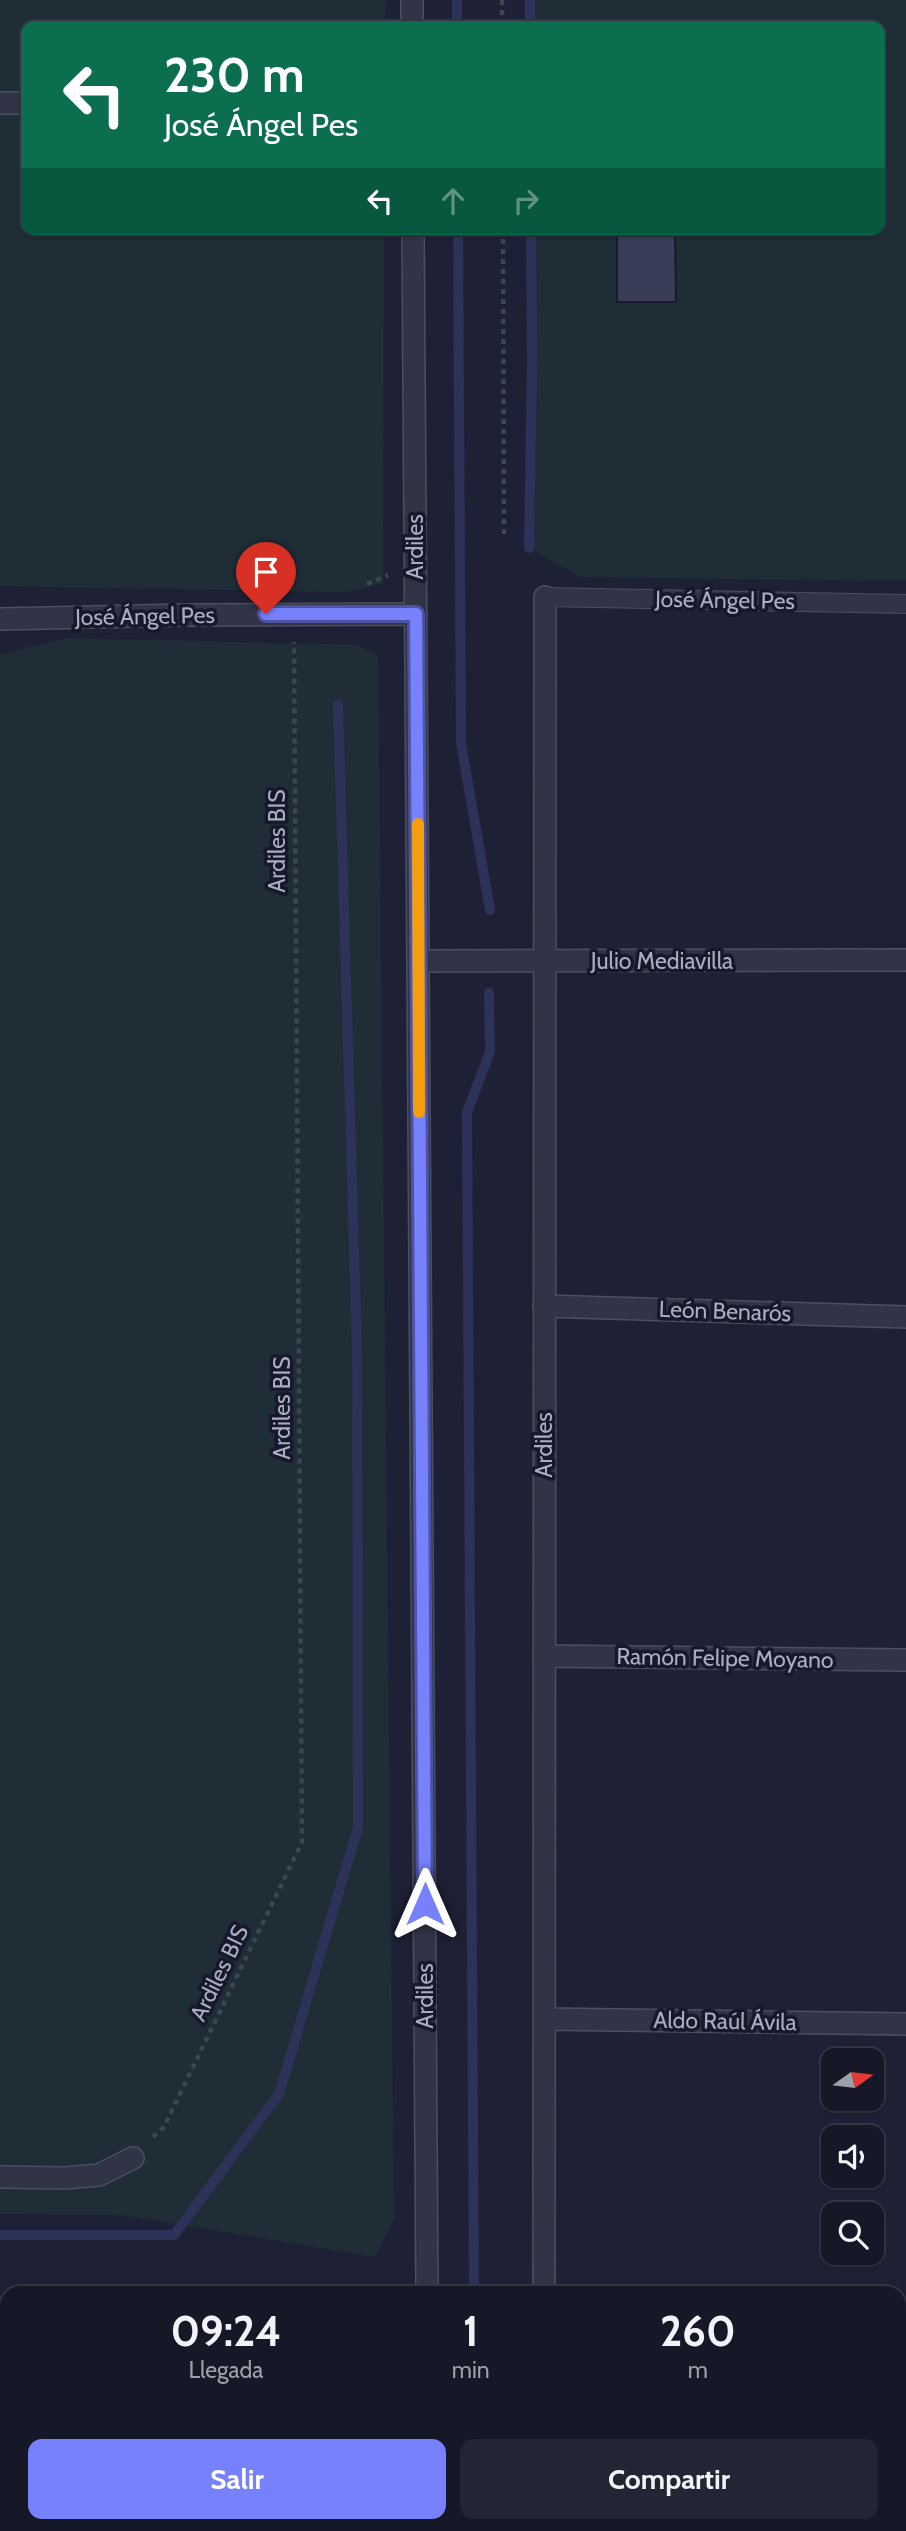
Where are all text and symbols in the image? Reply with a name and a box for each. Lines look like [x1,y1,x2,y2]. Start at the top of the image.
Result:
text: 230 m [164,45,305,104]
icon: left [49,49,140,140]
text: José Ángel Pes [164,105,358,144]
icon: left [361,182,399,220]
icon: ahead [434,182,472,220]
icon: right [507,182,545,220]
street label: Ardiles [401,514,429,580]
pin [236,542,296,614]
icon: arrive [247,553,285,591]
street label: José Ángel Pes [654,584,795,615]
street label: José Ángel Pes [74,600,215,631]
street label: Ardiles BIS [263,789,291,893]
street label: Julio Mediavilla [590,947,733,975]
street label: León Benarós [658,1295,792,1327]
street label: Ardiles BIS [268,1356,296,1460]
street label: Ardiles [530,1412,558,1478]
street label: Ramón Felipe Moyano [616,1642,834,1674]
position arrow [388,1867,462,1941]
street label: Ardiles BIS [184,1920,254,2026]
street label: Ardiles [411,1963,439,2029]
street label: Aldo Raúl Ávila [653,2005,797,2036]
north arrow [821,2048,884,2110]
map controls [821,2048,884,2265]
button: sound [821,2125,884,2188]
button: search [821,2202,884,2265]
text: 09:24 [170,2305,281,2357]
text: 1 [463,2305,478,2357]
text: 260 [660,2305,736,2357]
text: Llegada [188,2356,263,2384]
text: min [452,2356,490,2384]
text: m [688,2356,708,2384]
button: Salir [28,2439,446,2519]
button: Compartir [460,2439,878,2519]

